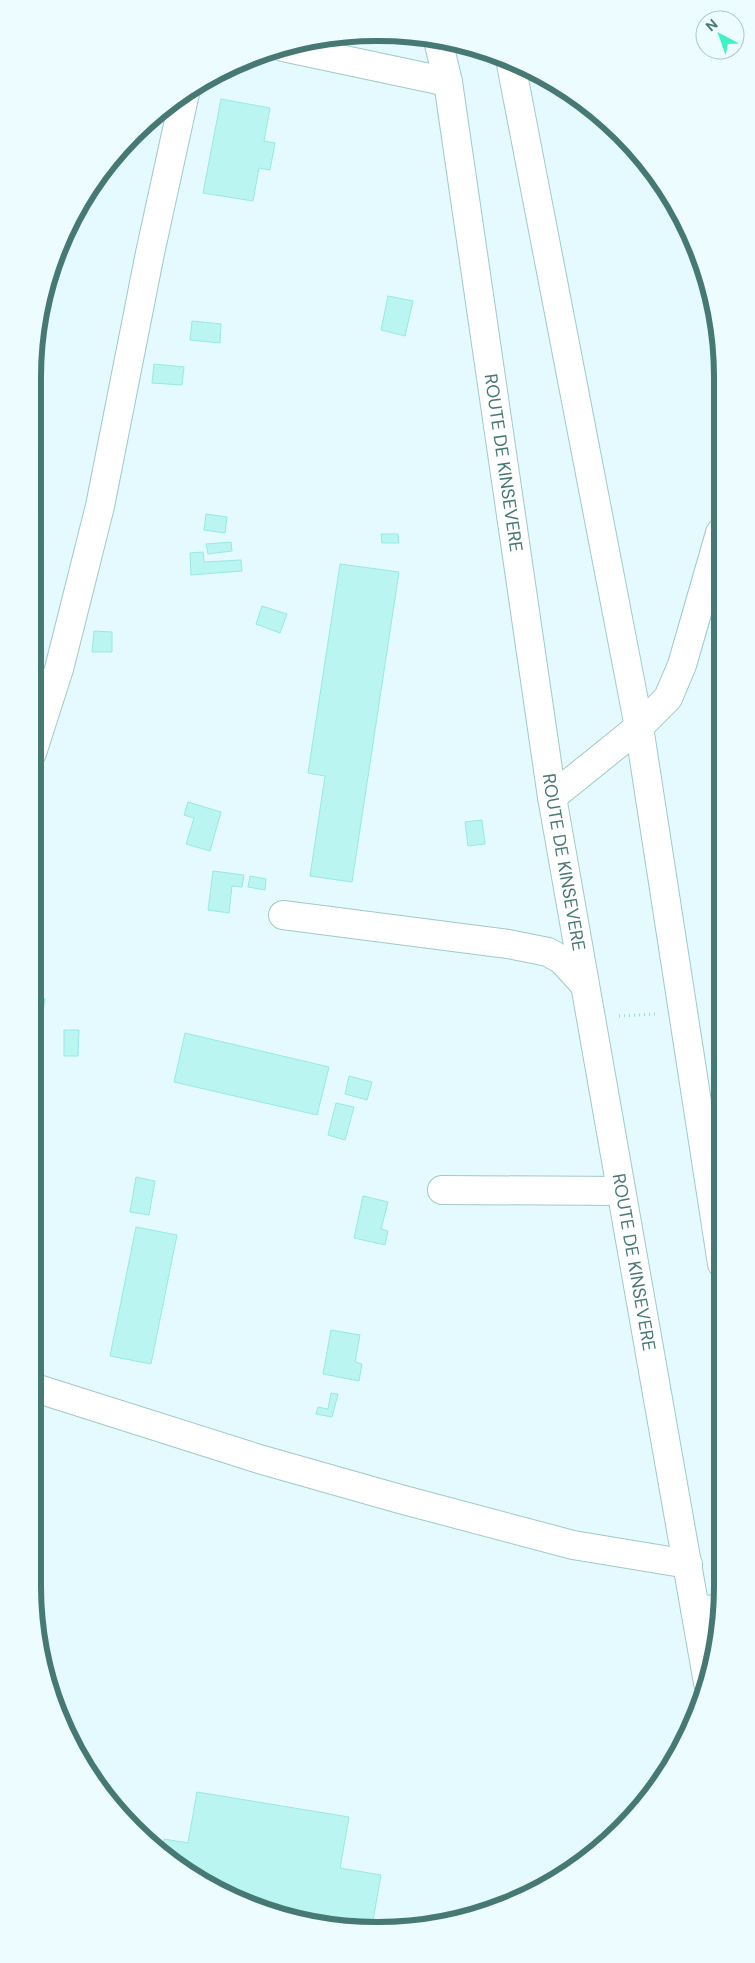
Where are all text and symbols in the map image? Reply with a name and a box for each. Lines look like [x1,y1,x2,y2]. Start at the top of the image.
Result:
north arrow [695,10,745,60]
text: N [702,15,721,35]
street label: ROUTE DE KINSEVERE [479,372,528,554]
street label: ROUTE DE KINSEVERE [537,772,591,953]
street label: ROUTE DE KINSEVERE [606,1172,661,1353]

